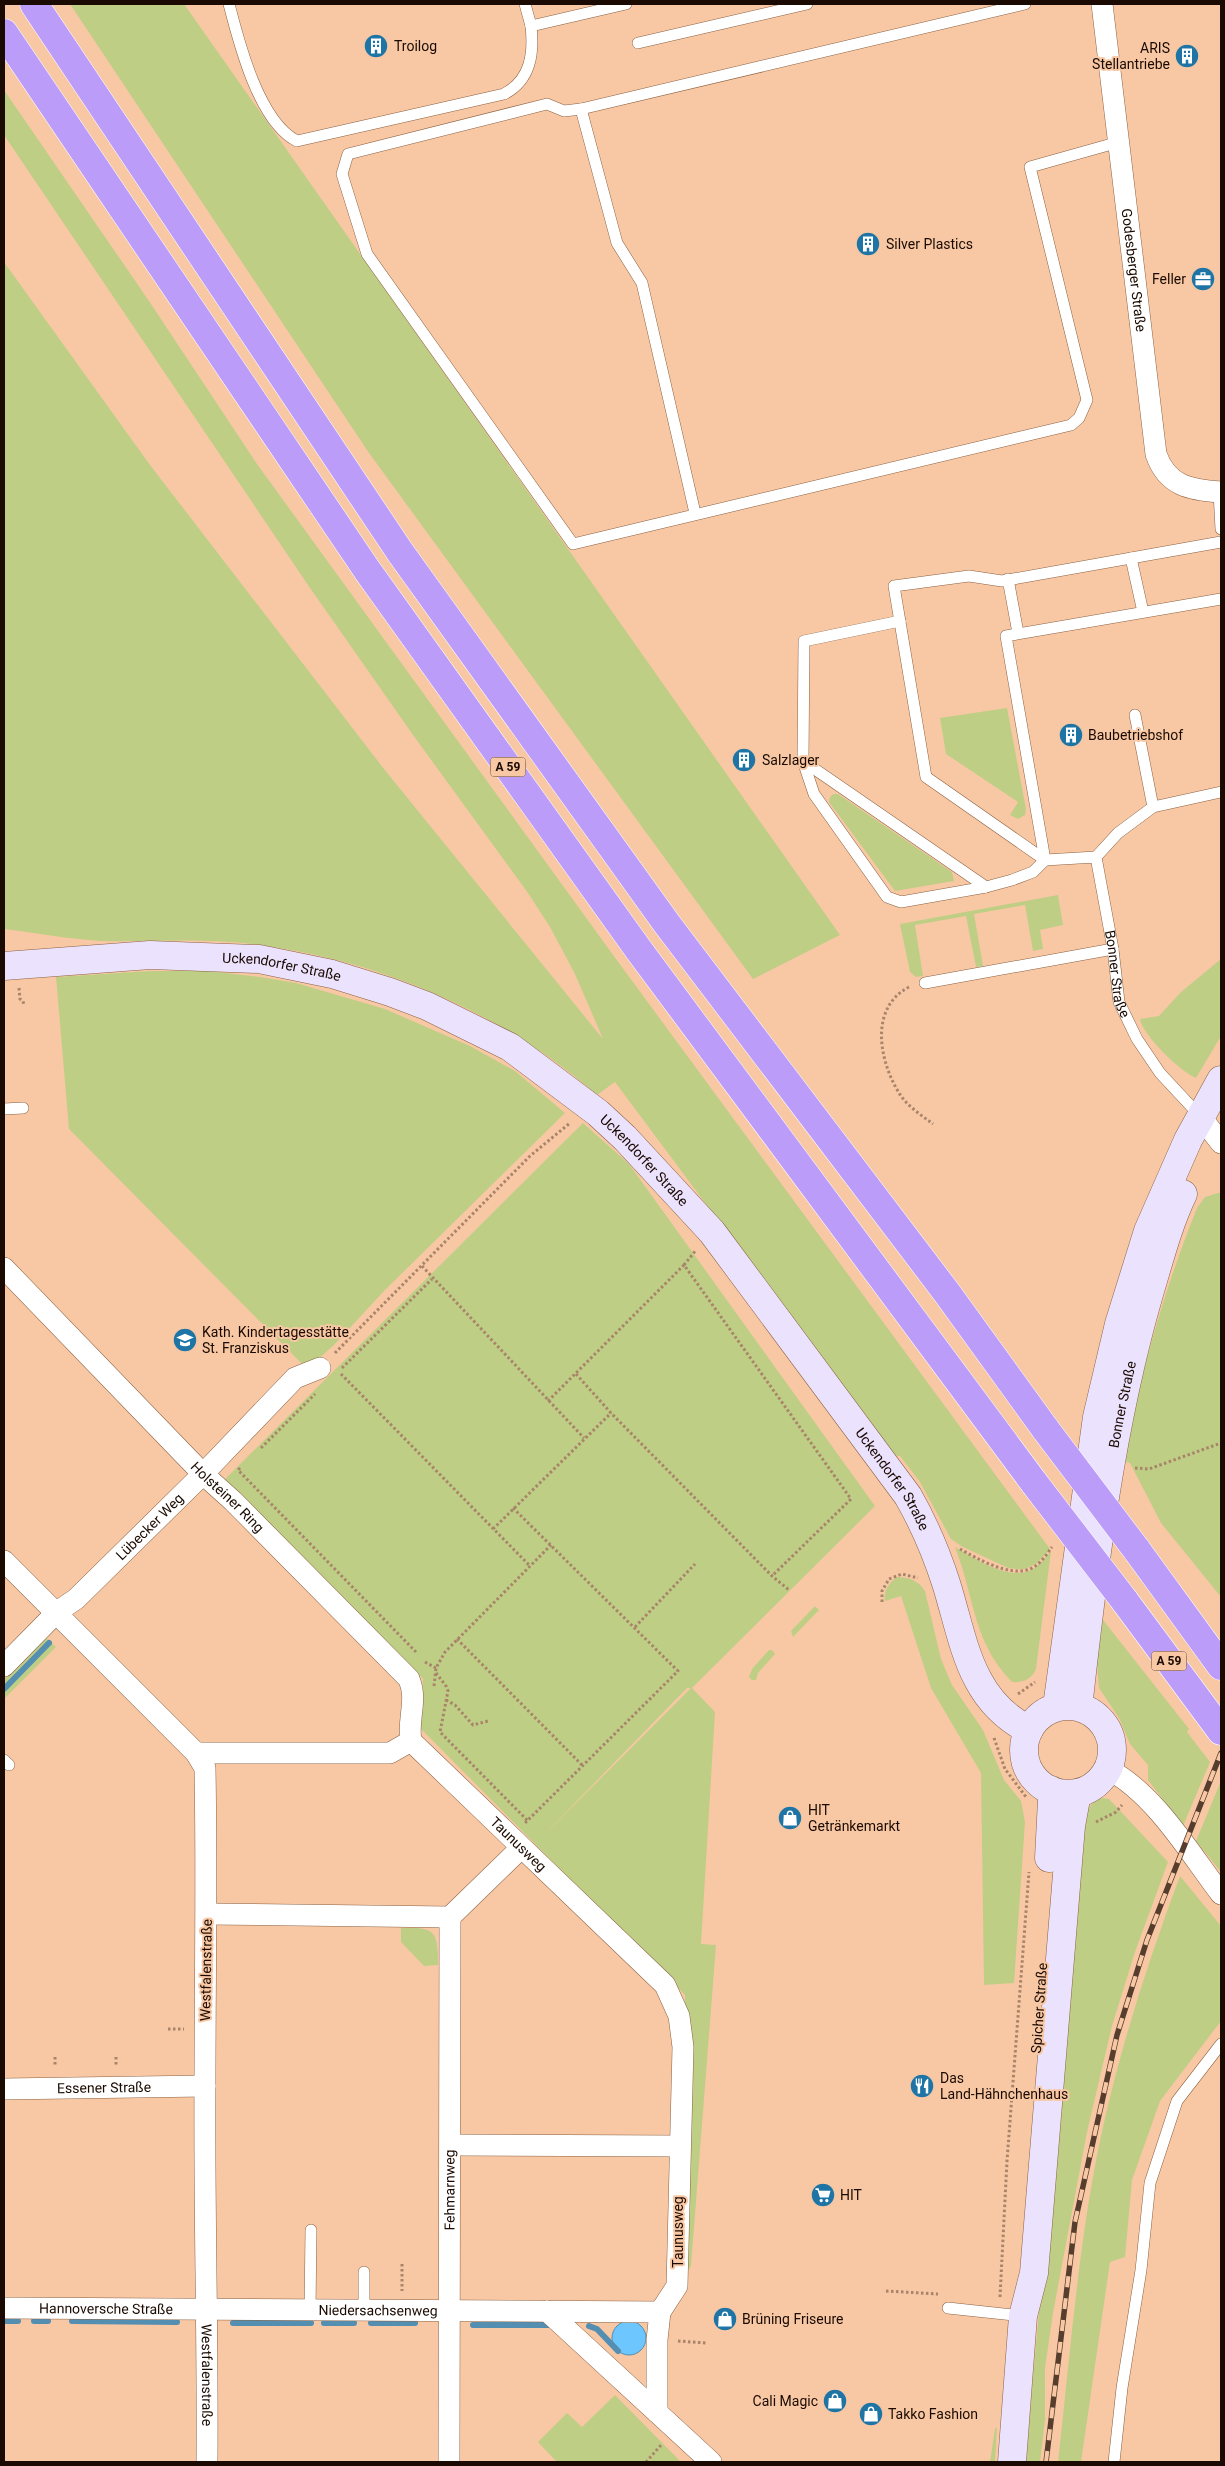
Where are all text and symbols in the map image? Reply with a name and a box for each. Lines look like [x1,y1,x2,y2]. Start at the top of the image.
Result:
building icon: Troilog [363,33,389,59]
place label: Troilog [394,38,437,54]
place label: ARIS Stellantriebe [1092,40,1170,72]
building icon: ARIS Stellantriebe [1174,43,1200,69]
street label: Godesberger Straße [1119,207,1149,333]
building icon: Silver Plastics [855,231,881,257]
place label: Silver Plastics [886,236,973,252]
office icon: Feller [1190,266,1216,292]
place label: Feller [1152,271,1186,287]
building icon: Baubetriebshof [1058,722,1084,748]
place label: Baubetriebshof [1088,727,1183,743]
building icon: Salzlager [731,747,757,773]
place label: Salzlager [762,752,820,768]
road number: A 59 [490,758,526,776]
street label: Bonner Straße [1102,929,1133,1020]
street label: Uckendorfer Straße [222,950,343,984]
street label: Uckendorfer Straße [597,1111,692,1209]
place label: Kath. Kindertagesstätte St. Franziskus [202,1324,349,1356]
school or university icon: Kath. Kindertagesstätte St. Franziskus [172,1327,198,1353]
street label: Bonner Straße [1106,1359,1139,1449]
street label: Uckendorfer Straße [852,1425,933,1533]
street label: Holsteiner Ring [188,1458,267,1536]
street label: Lübecker Weg [113,1490,187,1563]
road number: A 59 [1152,1652,1186,1670]
place label: HIT Getränkemarkt [808,1802,900,1834]
shop icon: HIT Getränkemarkt [777,1805,803,1831]
street label: Taunusweg [487,1814,550,1875]
street label: Westfalenstraße [197,1919,215,2021]
street label: Spicher Straße [1028,1962,1050,2054]
place label: Das Land-Hähnchenhaus [940,2070,1068,2102]
restaurant icon: Das Land-Hähnchenhaus [909,2073,935,2099]
street label: Essener Straße [57,2079,151,2096]
street label: Fehmarnweg [441,2149,458,2231]
supermarket icon: HIT [810,2182,836,2208]
place label: HIT [840,2187,863,2203]
street label: Taunusweg [670,2196,686,2268]
street label: Hannoversche Straße [39,2300,173,2317]
street label: Niedersachsenweg [318,2302,438,2319]
shop icon: Brüning Friseure [712,2306,738,2332]
place label: Brüning Friseure [742,2311,844,2327]
street label: Westfalenstraße [199,2324,215,2426]
shop icon: Cali Magic [822,2388,848,2414]
place label: Cali Magic [753,2393,818,2409]
shop icon: Takko Fashion [858,2401,884,2427]
place label: Takko Fashion [888,2406,978,2422]

